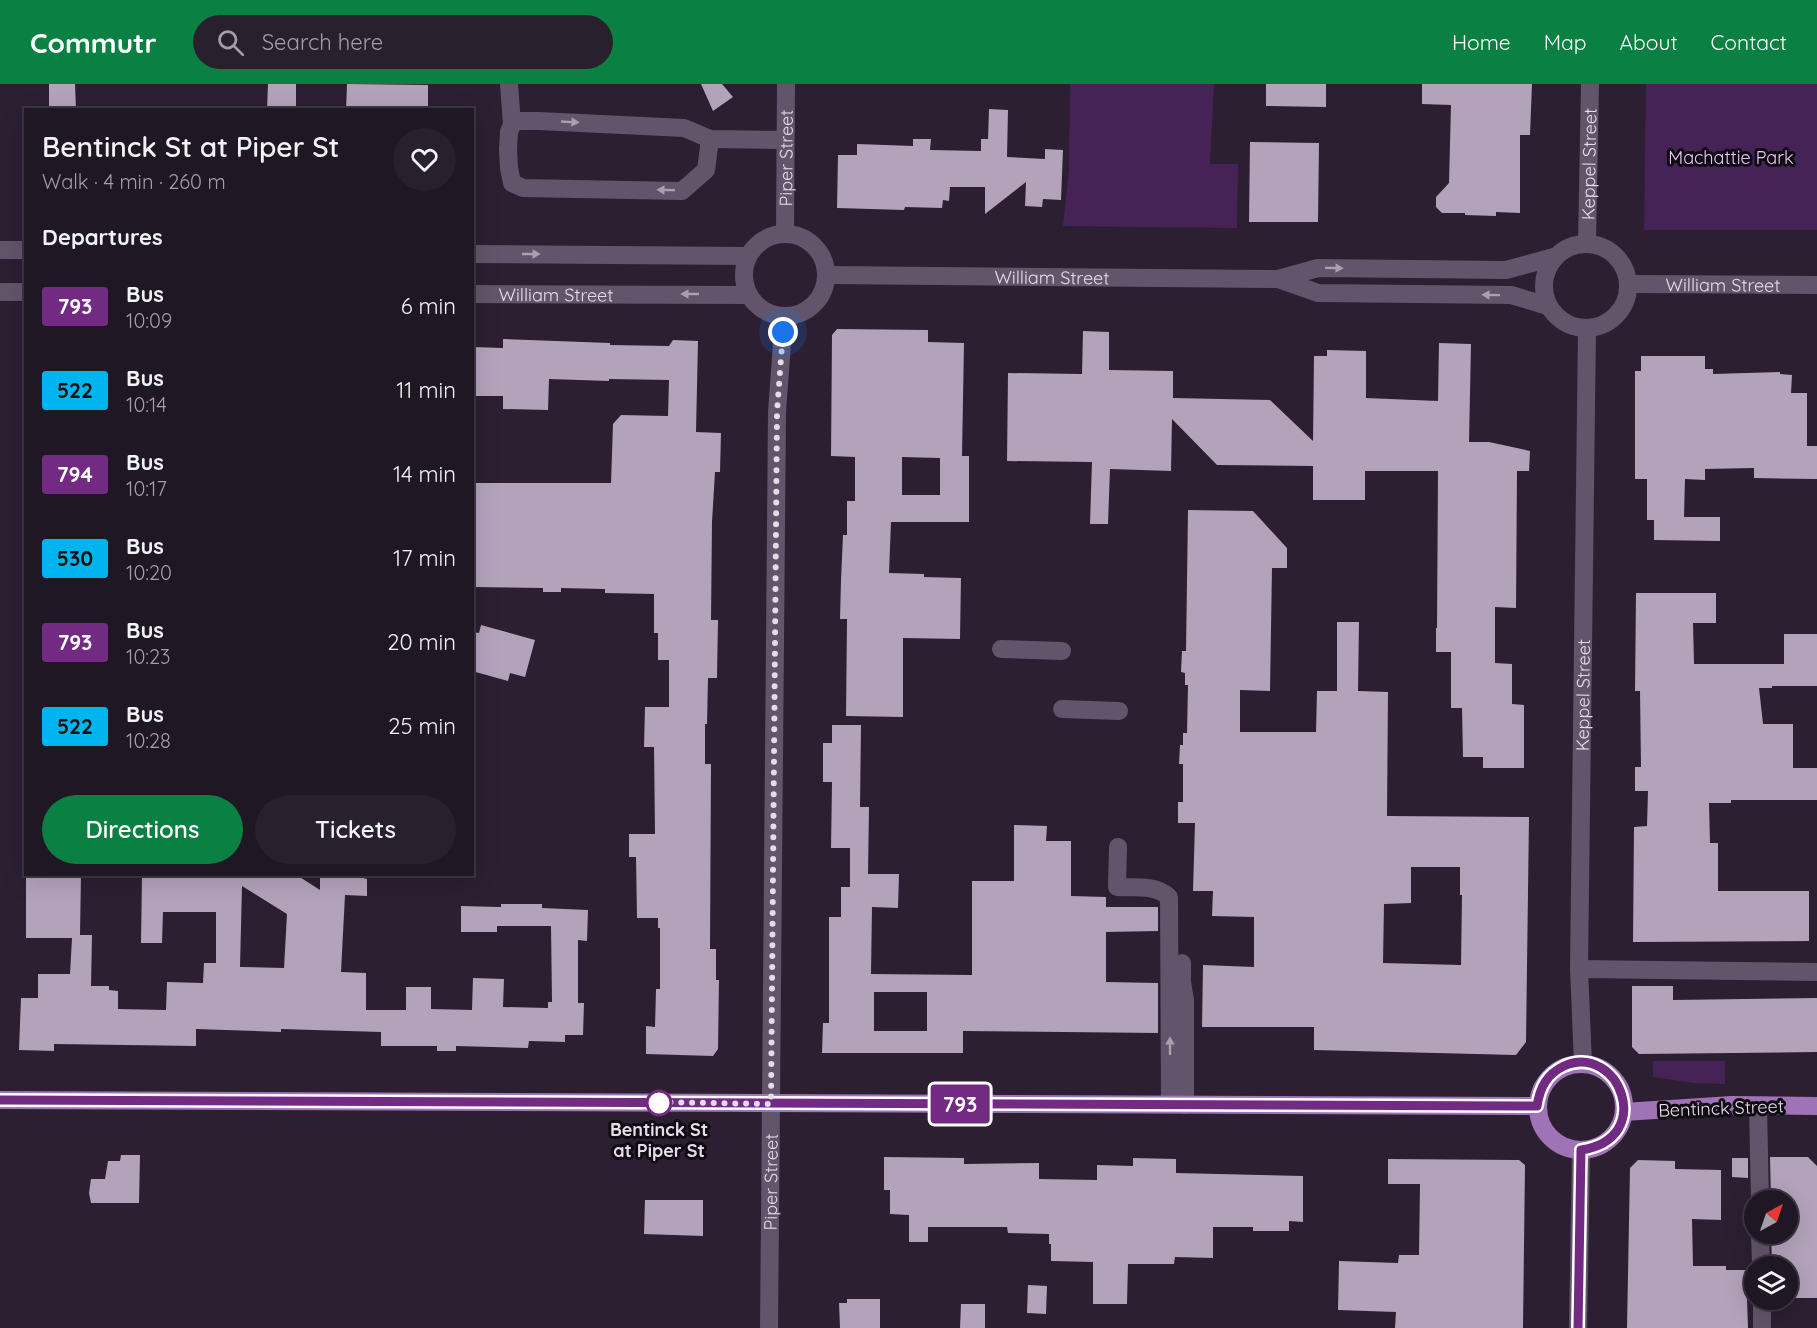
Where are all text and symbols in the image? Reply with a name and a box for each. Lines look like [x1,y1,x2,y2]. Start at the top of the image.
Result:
search box [193,15,613,69]
text: Commutr [30,25,157,60]
icon: search [214,26,247,59]
text: Search here [262,28,383,56]
text: Home [1452,29,1511,55]
text: Map [1544,29,1587,55]
text: About [1620,29,1678,55]
text: Contact [1711,29,1787,55]
street label: Keppel Street [1576,108,1601,220]
street label: Piper Street [774,110,797,206]
one-way arrow [561,118,580,127]
button: heart [393,128,456,191]
text: Bentinck St at Piper St [42,129,339,164]
park label: Machattie Park [1668,146,1794,169]
text: Walk · 4 min · 260 m [42,169,226,194]
one-way arrow [656,186,675,195]
text: Departures [42,223,163,251]
one-way arrow [521,249,540,259]
one-way arrow [1325,263,1344,273]
street label: William Street [994,265,1110,289]
street label: William Street [1665,273,1781,296]
text: Bus [126,280,164,308]
street label: William Street [499,283,613,306]
one-way arrow [681,289,700,299]
one-way arrow [1482,290,1501,299]
text: 6 min [401,292,456,320]
text: 793 [58,293,92,319]
text: 10:09 [126,308,172,333]
your location [768,317,798,347]
text: Bus [126,364,164,392]
text: 11 min [396,376,456,404]
text: 522 [57,377,93,403]
text: 10:14 [126,392,167,417]
text: Bus [126,448,164,476]
text: 14 min [393,460,456,488]
text: 794 [57,461,93,487]
text: 10:17 [126,476,167,501]
text: Bus [126,532,164,560]
text: 17 min [393,544,456,572]
text: 530 [57,545,93,571]
text: 10:20 [126,560,172,585]
text: Bus [126,616,164,644]
text: 20 min [387,628,456,656]
text: 793 [58,629,92,655]
street label: Keppel Street [1570,639,1595,751]
text: 10:23 [126,644,171,669]
text: Bus [126,700,164,728]
text: 25 min [388,712,456,740]
text: 522 [57,713,93,739]
text: 10:28 [126,728,171,753]
button: Directions [42,795,243,864]
button: Tickets [255,795,456,864]
one-way arrow [1165,1036,1175,1055]
line badge: 793 [926,1084,994,1124]
marker: Bentinck St at Piper St [646,1090,672,1116]
text: 793 [943,1091,977,1117]
street label: Bentinck Street [1658,1094,1784,1122]
place label: Bentinck St at Piper St [610,1118,708,1162]
street label: Piper Street [758,1134,782,1230]
north arrow [1744,1190,1798,1244]
map controls [1744,1190,1798,1310]
button: layers [1744,1256,1798,1310]

